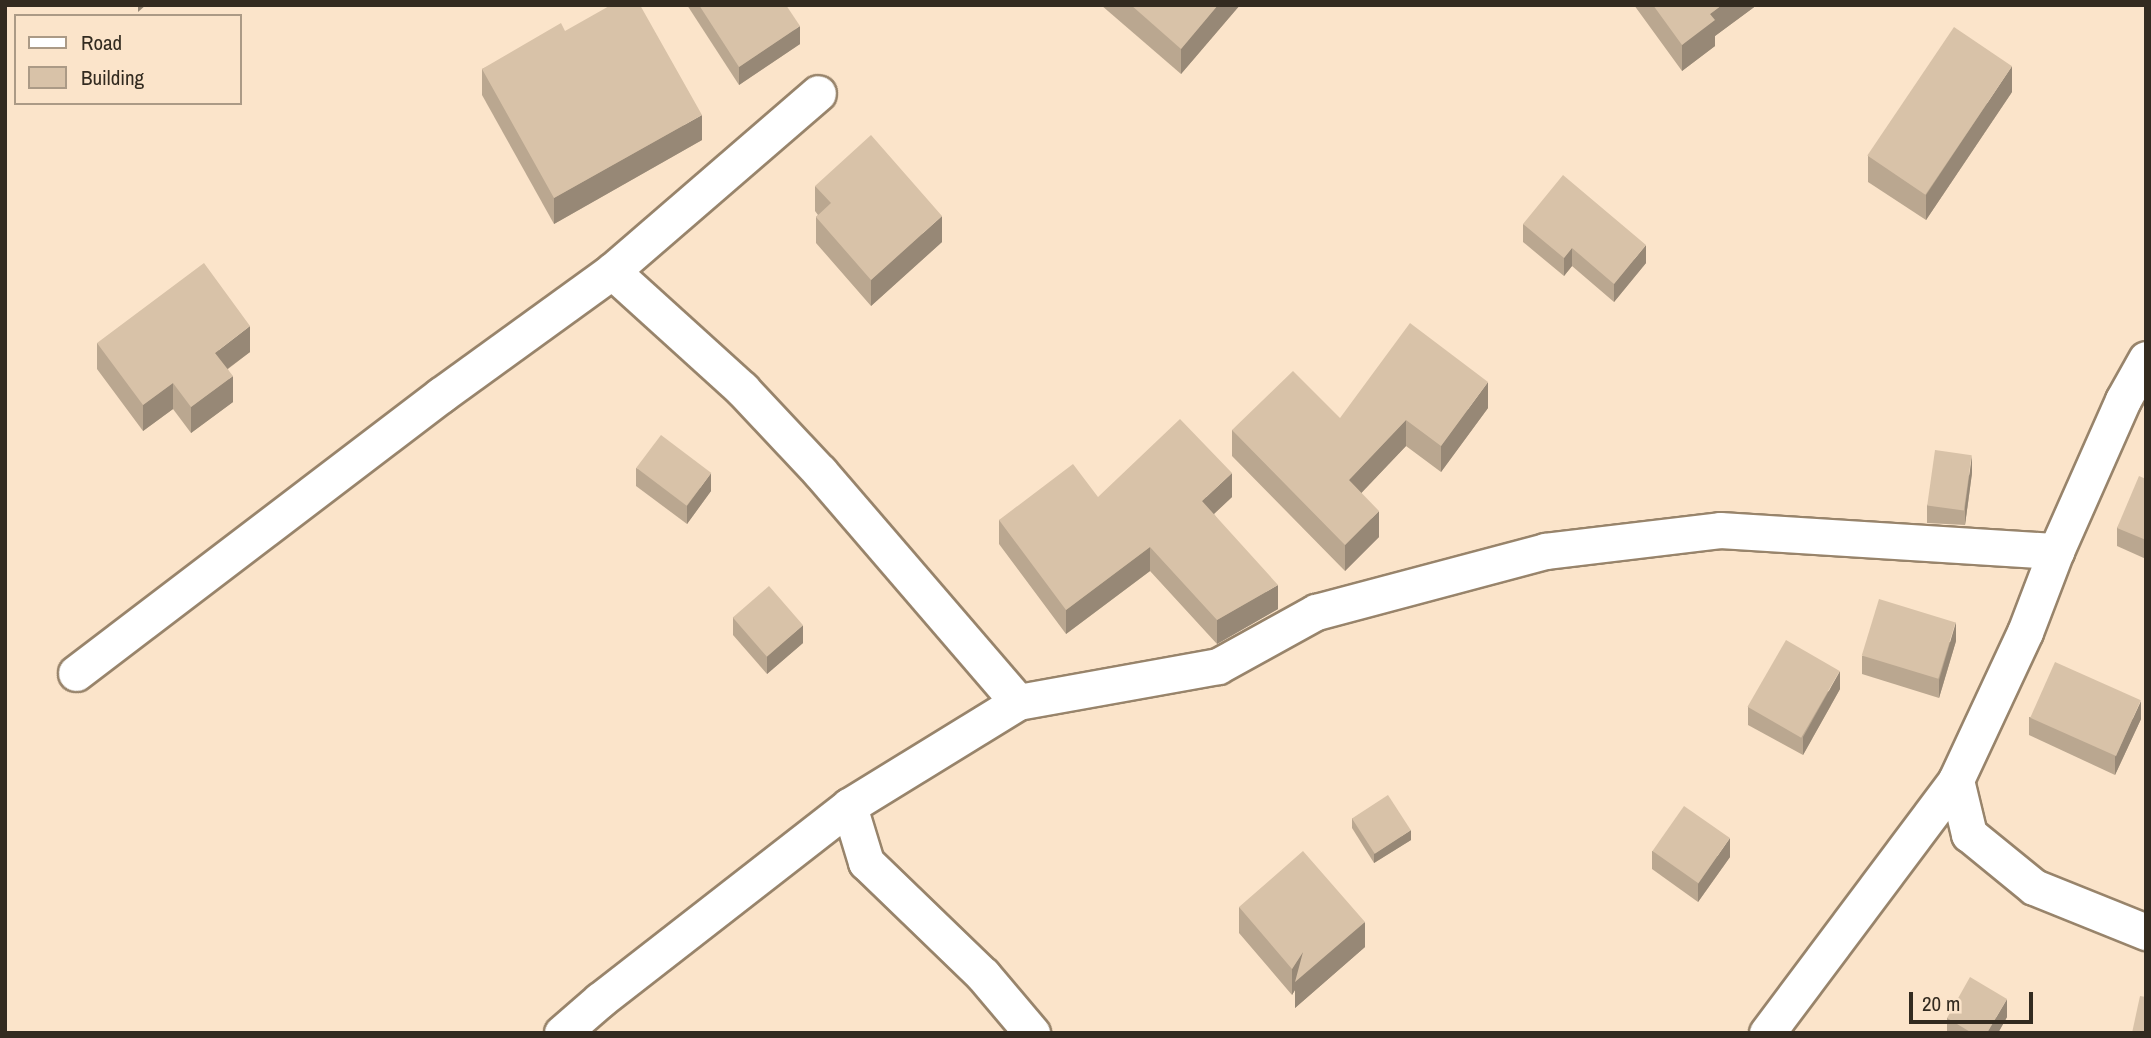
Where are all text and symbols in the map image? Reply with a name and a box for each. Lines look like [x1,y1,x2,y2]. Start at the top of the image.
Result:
legend [14,14,242,105]
text: Road [81,28,122,57]
text: Building [81,63,144,92]
scale bar [1913,978,2037,1022]
text: 20 m [1922,989,1960,1018]

